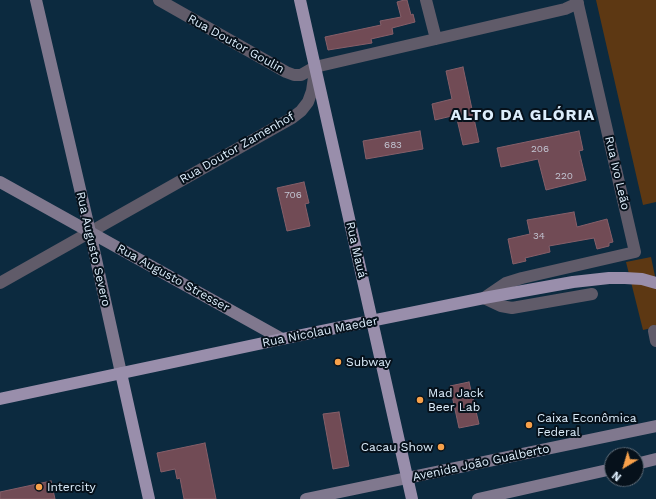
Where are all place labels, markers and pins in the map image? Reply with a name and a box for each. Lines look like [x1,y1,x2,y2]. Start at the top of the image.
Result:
place label: Subway [346,355,391,369]
marker: Subway [333,357,343,367]
place label: Mad Jack Beer Lab [428,386,483,414]
marker: Mad Jack Beer Lab [415,395,425,405]
place label: Caixa Econômica Federal [537,411,636,439]
marker: Caixa Econômica Federal [524,420,534,430]
place label: Cacau Show [361,440,433,454]
marker: Cacau Show [436,442,446,452]
place label: Intercity [47,480,96,494]
marker: Intercity [34,482,44,492]

